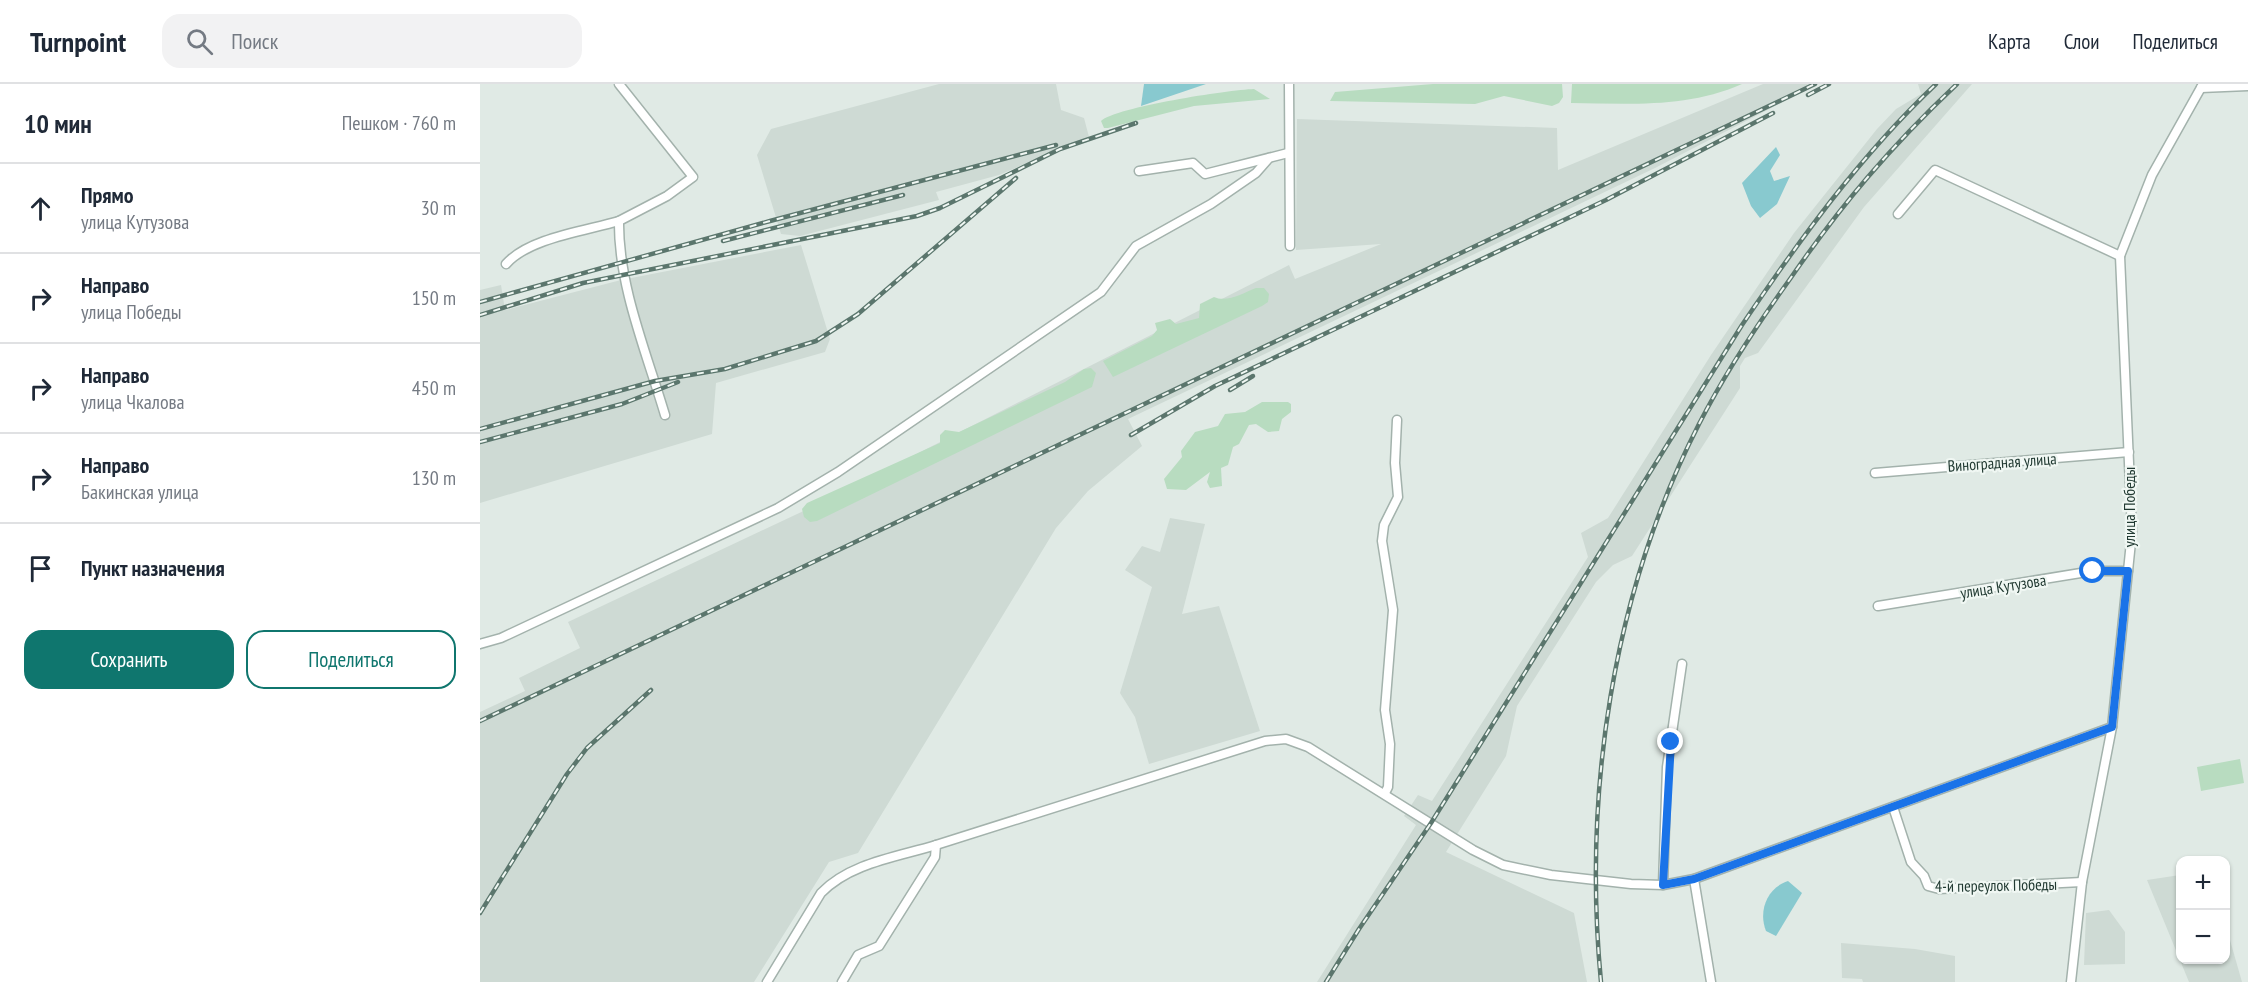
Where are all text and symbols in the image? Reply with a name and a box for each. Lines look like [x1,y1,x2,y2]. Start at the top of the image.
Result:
search box [162,14,582,68]
text: Turnpoint [30,23,126,60]
icon: search [183,25,216,58]
text: Поиск [231,27,278,55]
text: Карта [1988,28,2031,55]
text: Слои [2064,28,2099,55]
text: Поделиться [2132,28,2218,55]
text: 10 мин [24,107,92,140]
text: Пешком · 760 m [342,110,456,136]
text: Прямо [81,181,134,209]
icon: ahead [24,192,57,225]
text: 30 m [421,195,456,221]
text: улица Кутузова [81,209,189,235]
text: Направо [81,271,149,299]
icon: right [24,282,57,315]
text: 150 m [412,285,456,311]
text: улица Победы [81,299,182,325]
text: Направо [81,361,149,389]
icon: right [24,372,57,405]
text: 450 m [412,375,456,401]
text: улица Чкалова [81,389,185,415]
street label: Виноградная улица [1947,448,2057,476]
text: Направо [81,451,149,479]
icon: right [24,462,57,495]
text: 130 m [412,465,456,491]
street label: улица Победы [2119,467,2139,547]
text: Бакинская улица [81,479,199,505]
icon: arrive [24,552,57,585]
text: Пункт назначения [81,554,225,582]
route start [2079,557,2105,583]
street label: улица Кутузова [1959,569,2047,603]
button: Сохранить [24,630,234,689]
button: Поделиться [246,630,456,689]
route end [1657,728,1683,754]
map controls [2176,856,2230,964]
button: + [2176,856,2230,910]
street label: 4-й переулок Победы [1935,874,2057,896]
button: − [2176,910,2230,964]

